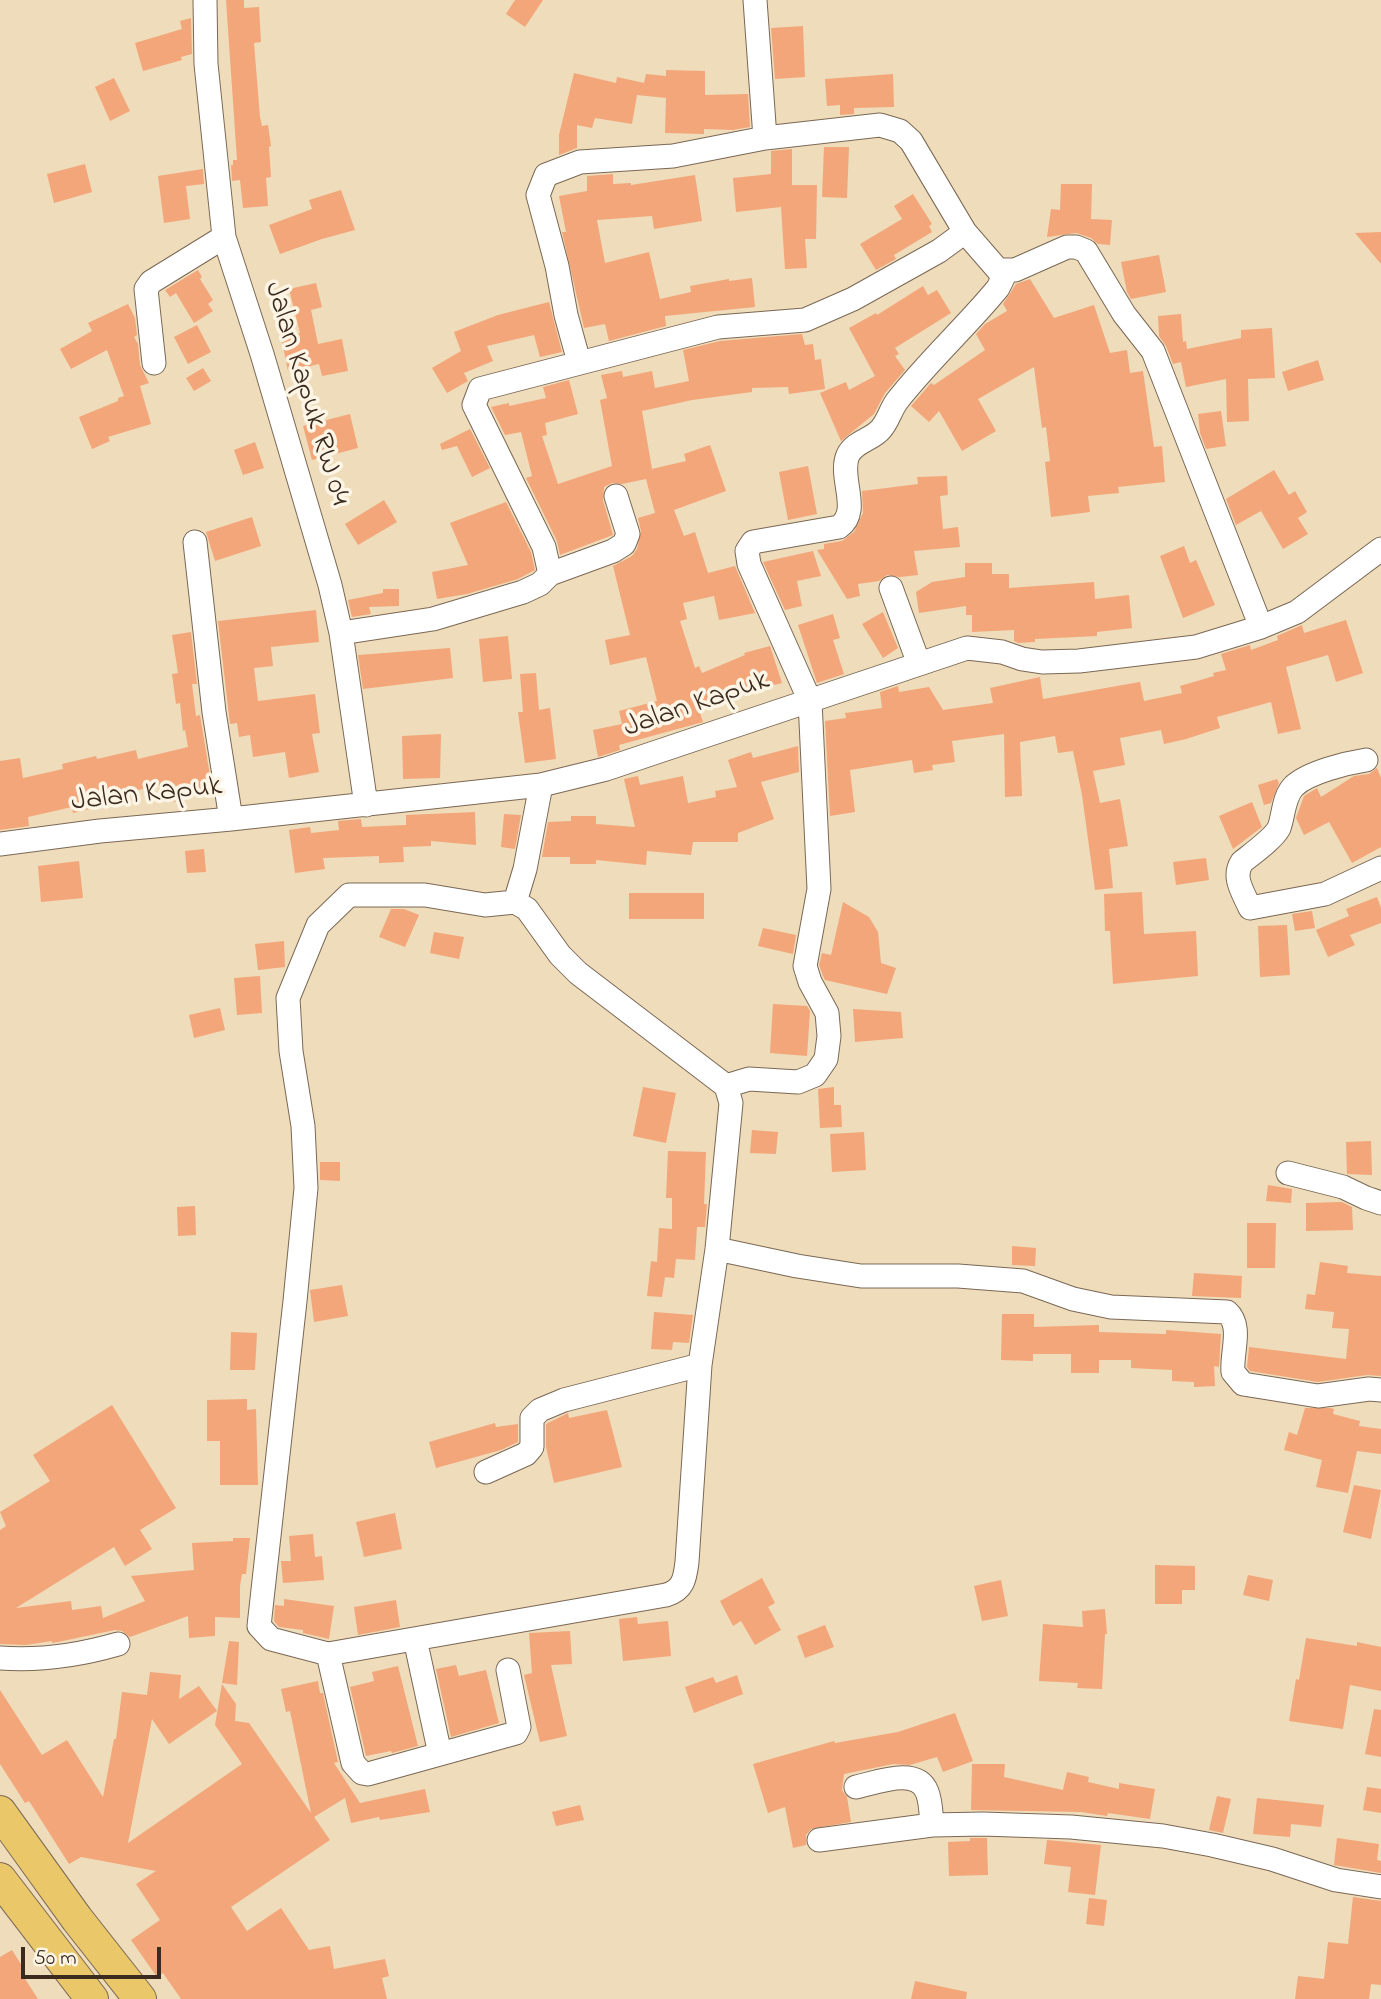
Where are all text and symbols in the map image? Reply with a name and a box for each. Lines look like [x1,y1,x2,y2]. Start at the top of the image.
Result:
street label: Jalan Kapuk RW 04 [254,278,356,510]
street label: Jalan Kapuk [619,664,775,748]
street label: Jalan Kapuk [70,770,224,822]
scale bar [24,1932,164,1976]
text: 50 m [34,1944,77,1974]

